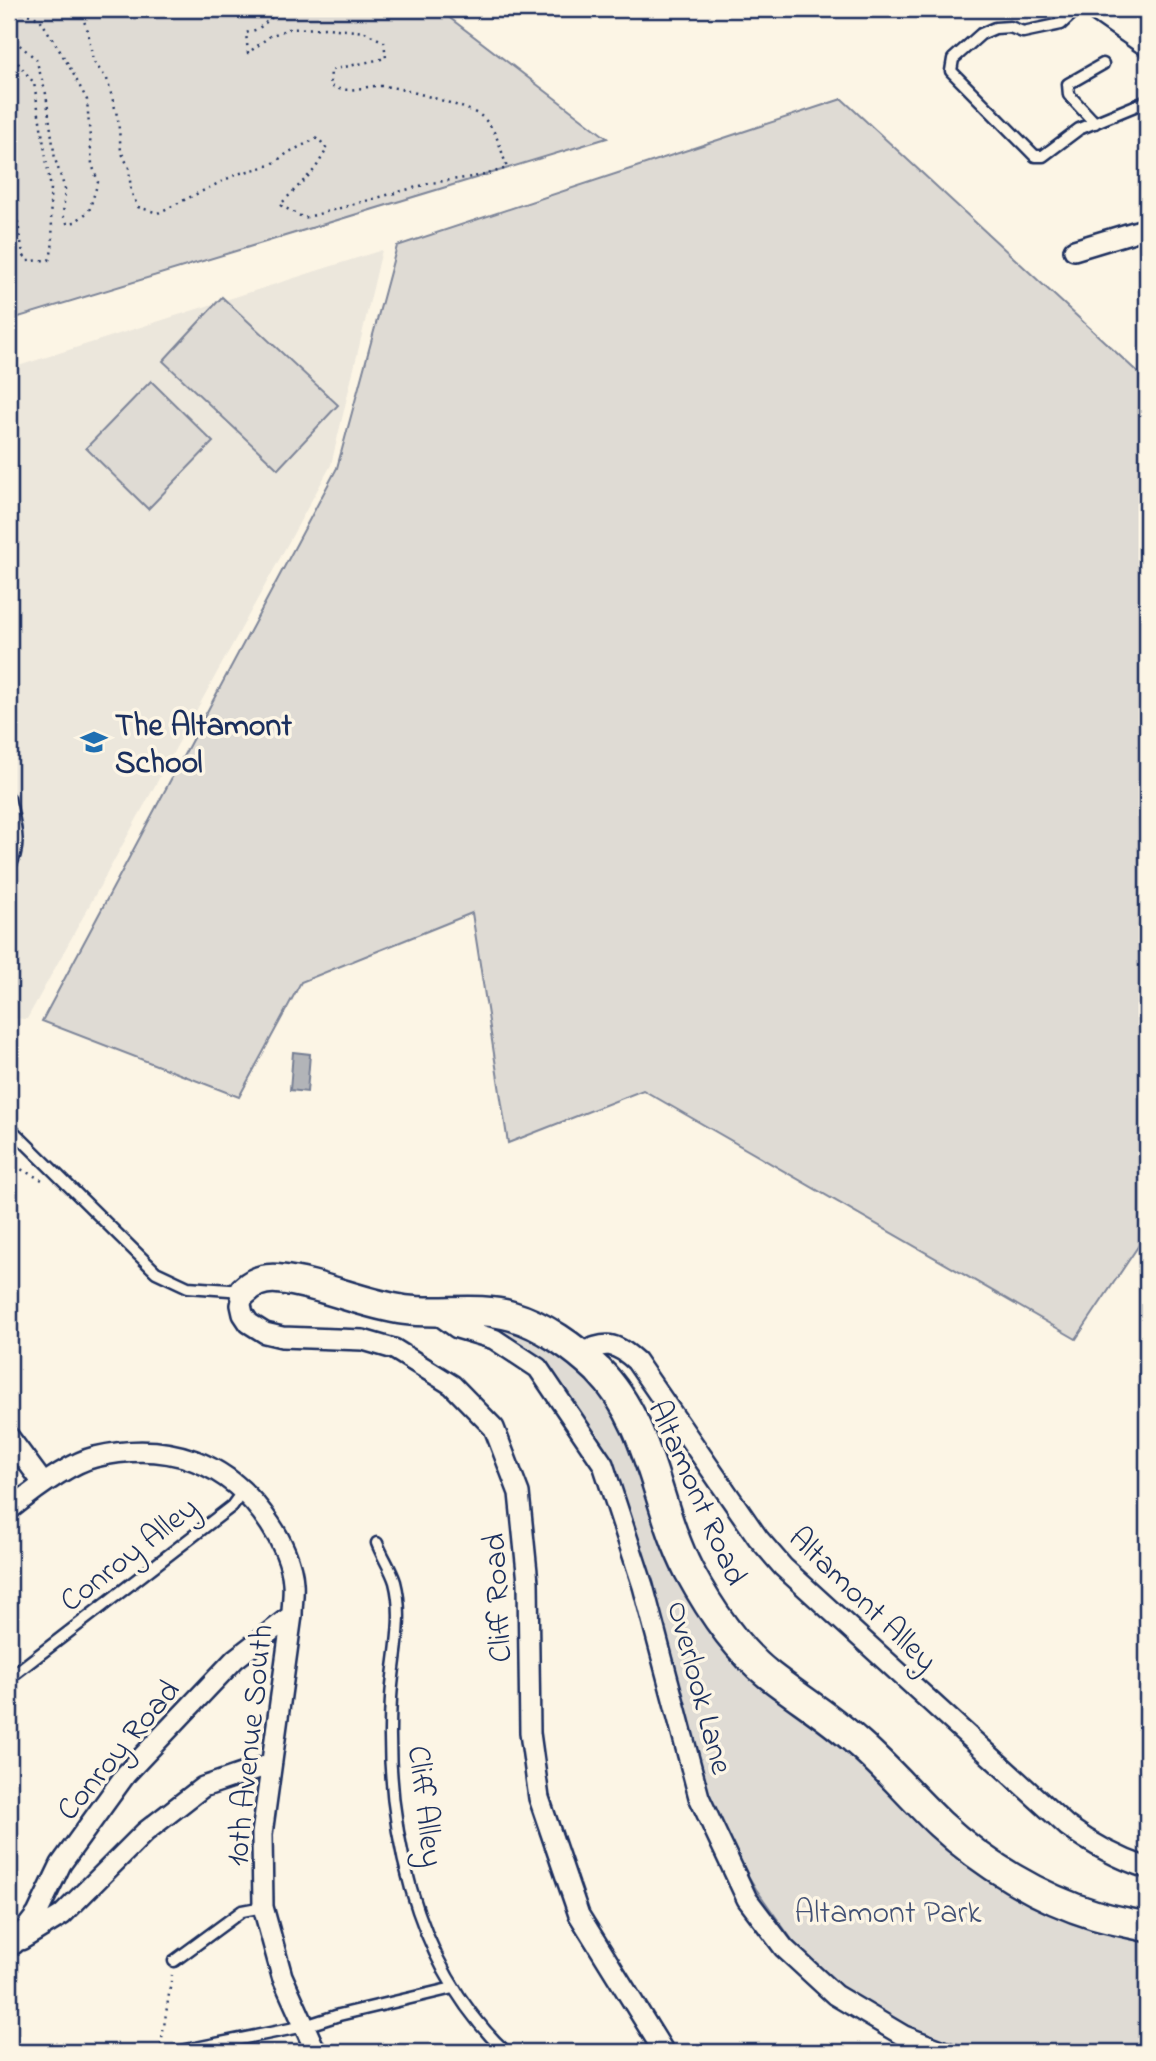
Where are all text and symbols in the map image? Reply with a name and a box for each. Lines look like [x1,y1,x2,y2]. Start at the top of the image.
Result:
place label: The Altamont School [115,704,292,788]
school or university icon: The Altamont School [79,727,109,757]
street label: Altamont Road [634,1393,758,1594]
street label: Conroy Alley [51,1486,210,1625]
street label: Altamont Alley [776,1517,947,1684]
street label: Cliff Road [473,1532,526,1664]
street label: Overlook Lane [652,1596,743,1780]
street label: 10th Avenue South [215,1622,288,1869]
street label: Conroy Road [46,1670,193,1832]
street label: Cliff Alley [393,1743,454,1870]
park label: Altamont Park [795,1891,982,1938]

